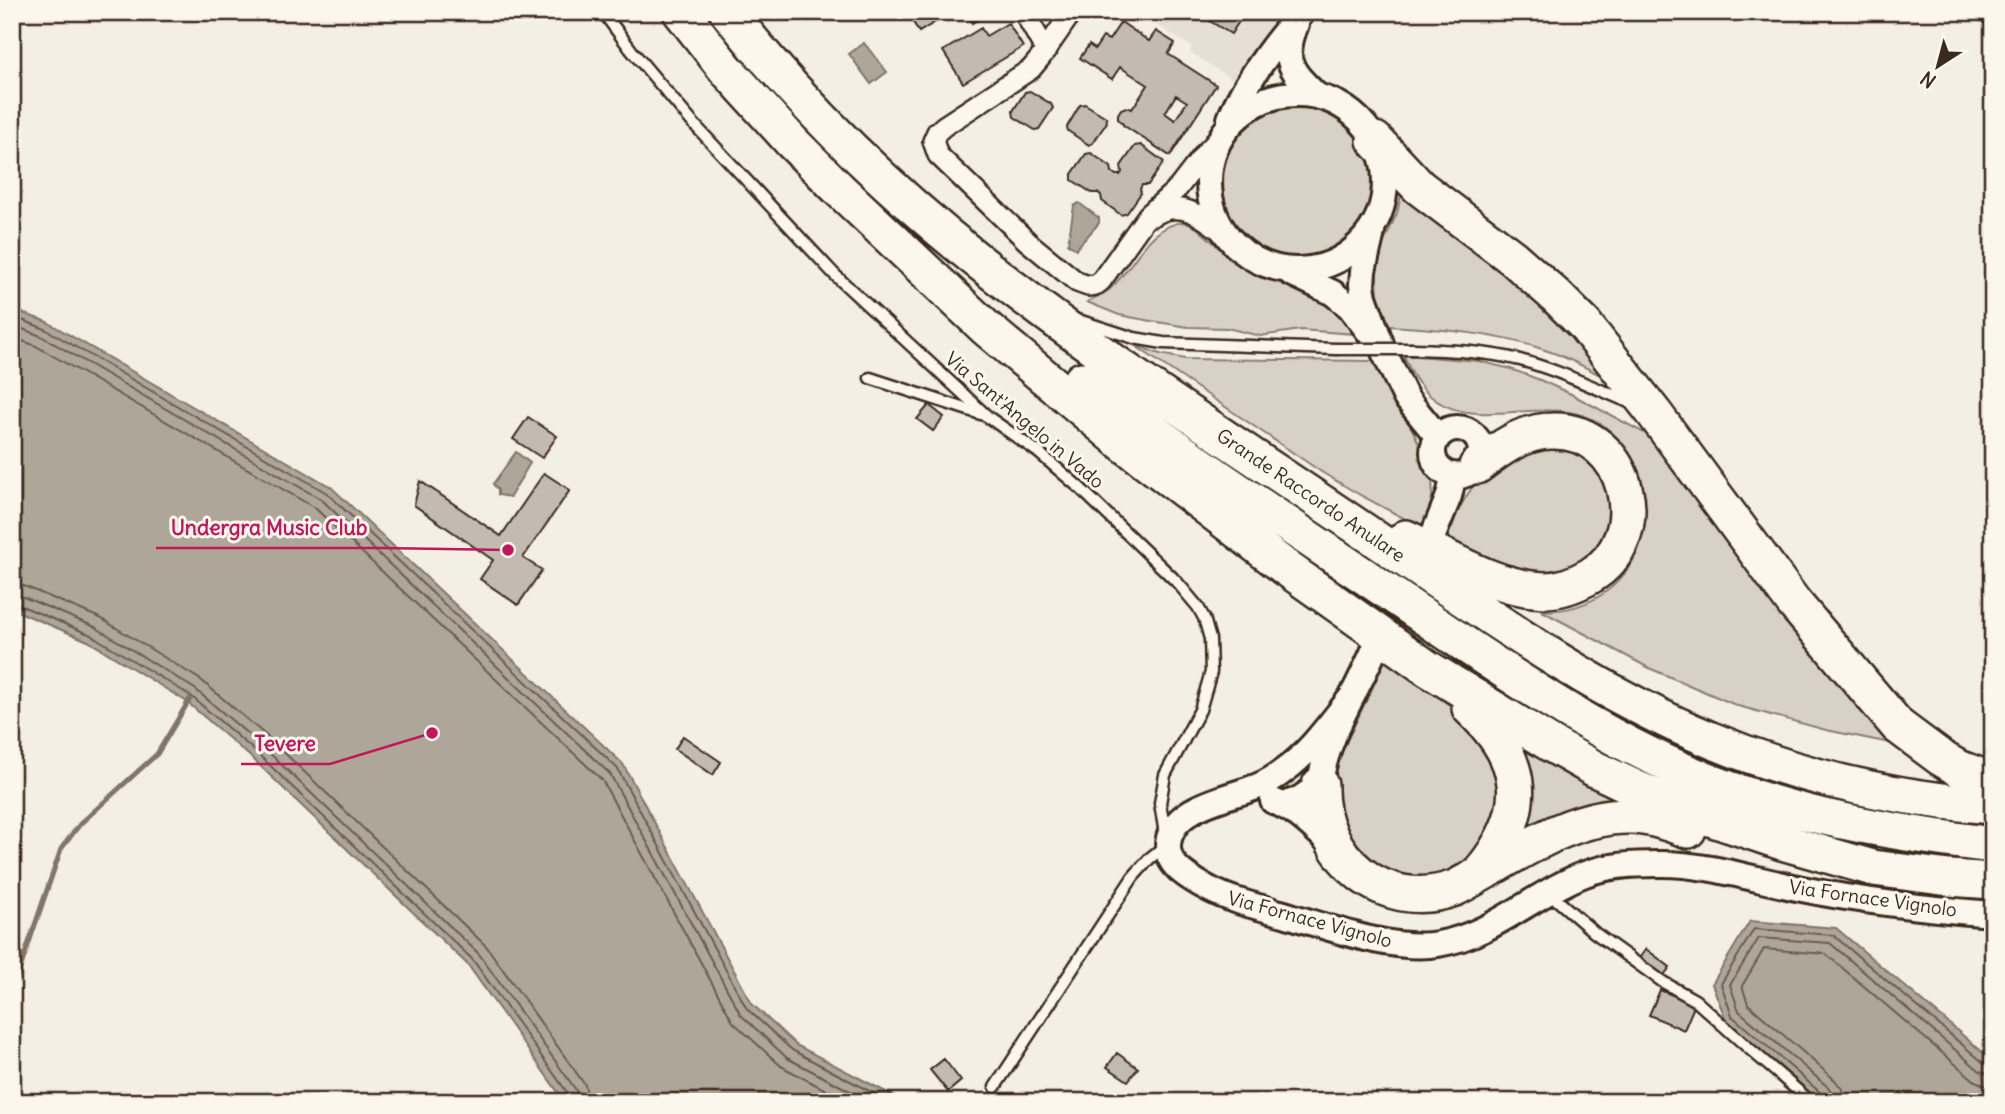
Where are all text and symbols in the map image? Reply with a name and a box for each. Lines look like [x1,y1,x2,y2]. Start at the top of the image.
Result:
north arrow [1904,32,1974,102]
text: N [1916,66,1940,93]
street label: Via Sant'Angelo in Vado [941,347,1109,493]
street label: Grande Raccordo Anulare [1212,423,1410,567]
callout: Undergra Music Club [156,506,381,548]
text: Undergra Music Club [171,514,367,541]
callout: Tevere [241,722,330,764]
text: Tevere [254,730,316,757]
street label: Via Fornace Vignolo [1788,874,1958,922]
street label: Via Fornace Vignolo [1225,886,1395,952]

